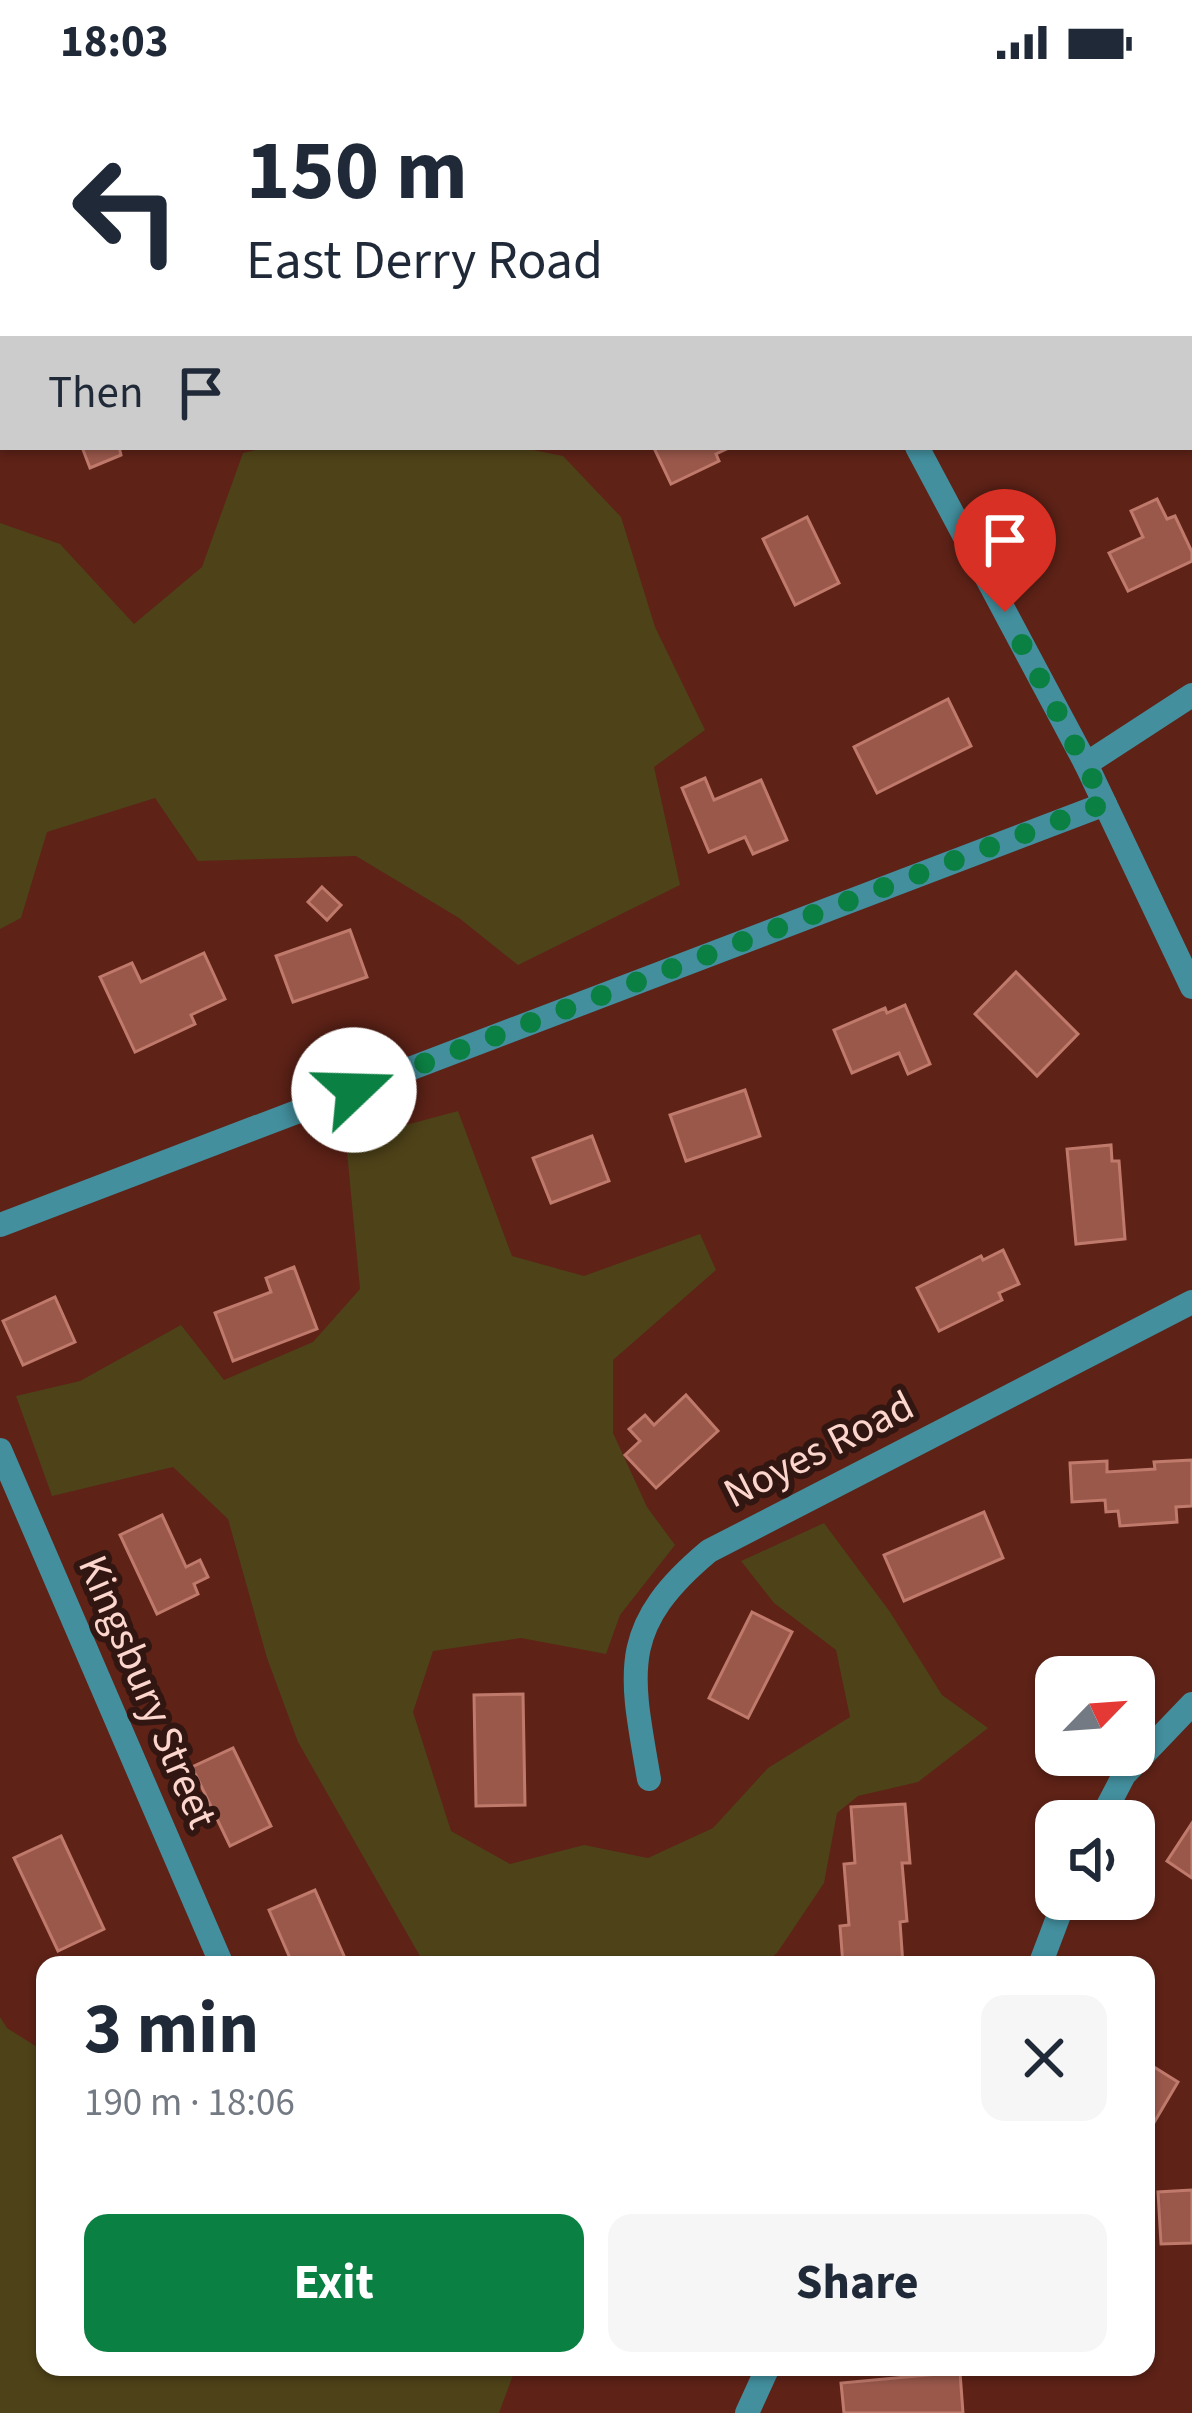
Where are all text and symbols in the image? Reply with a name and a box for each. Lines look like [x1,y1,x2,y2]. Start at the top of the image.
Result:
text: 18:03 [60,10,169,74]
text: 150 m [246,112,468,232]
icon: left [48,132,204,288]
text: East Derry Road [246,223,603,300]
icon: arrive [168,360,234,426]
text: Then [48,361,144,425]
pin [954,489,1056,612]
icon: arrive [972,507,1038,573]
position arrow [291,1027,417,1153]
street label: Noyes Road [714,1376,924,1524]
street label: Kingsbury Street [62,1546,232,1838]
north arrow [1035,1656,1155,1776]
map controls [1035,1656,1155,1920]
button: sound [1035,1800,1155,1920]
text: 3 min [84,1978,259,2081]
button: close [981,1995,1107,2121]
text: 190 m · 18:06 [84,2075,295,2131]
button: Exit [84,2214,584,2352]
button: Share [608,2214,1107,2352]

